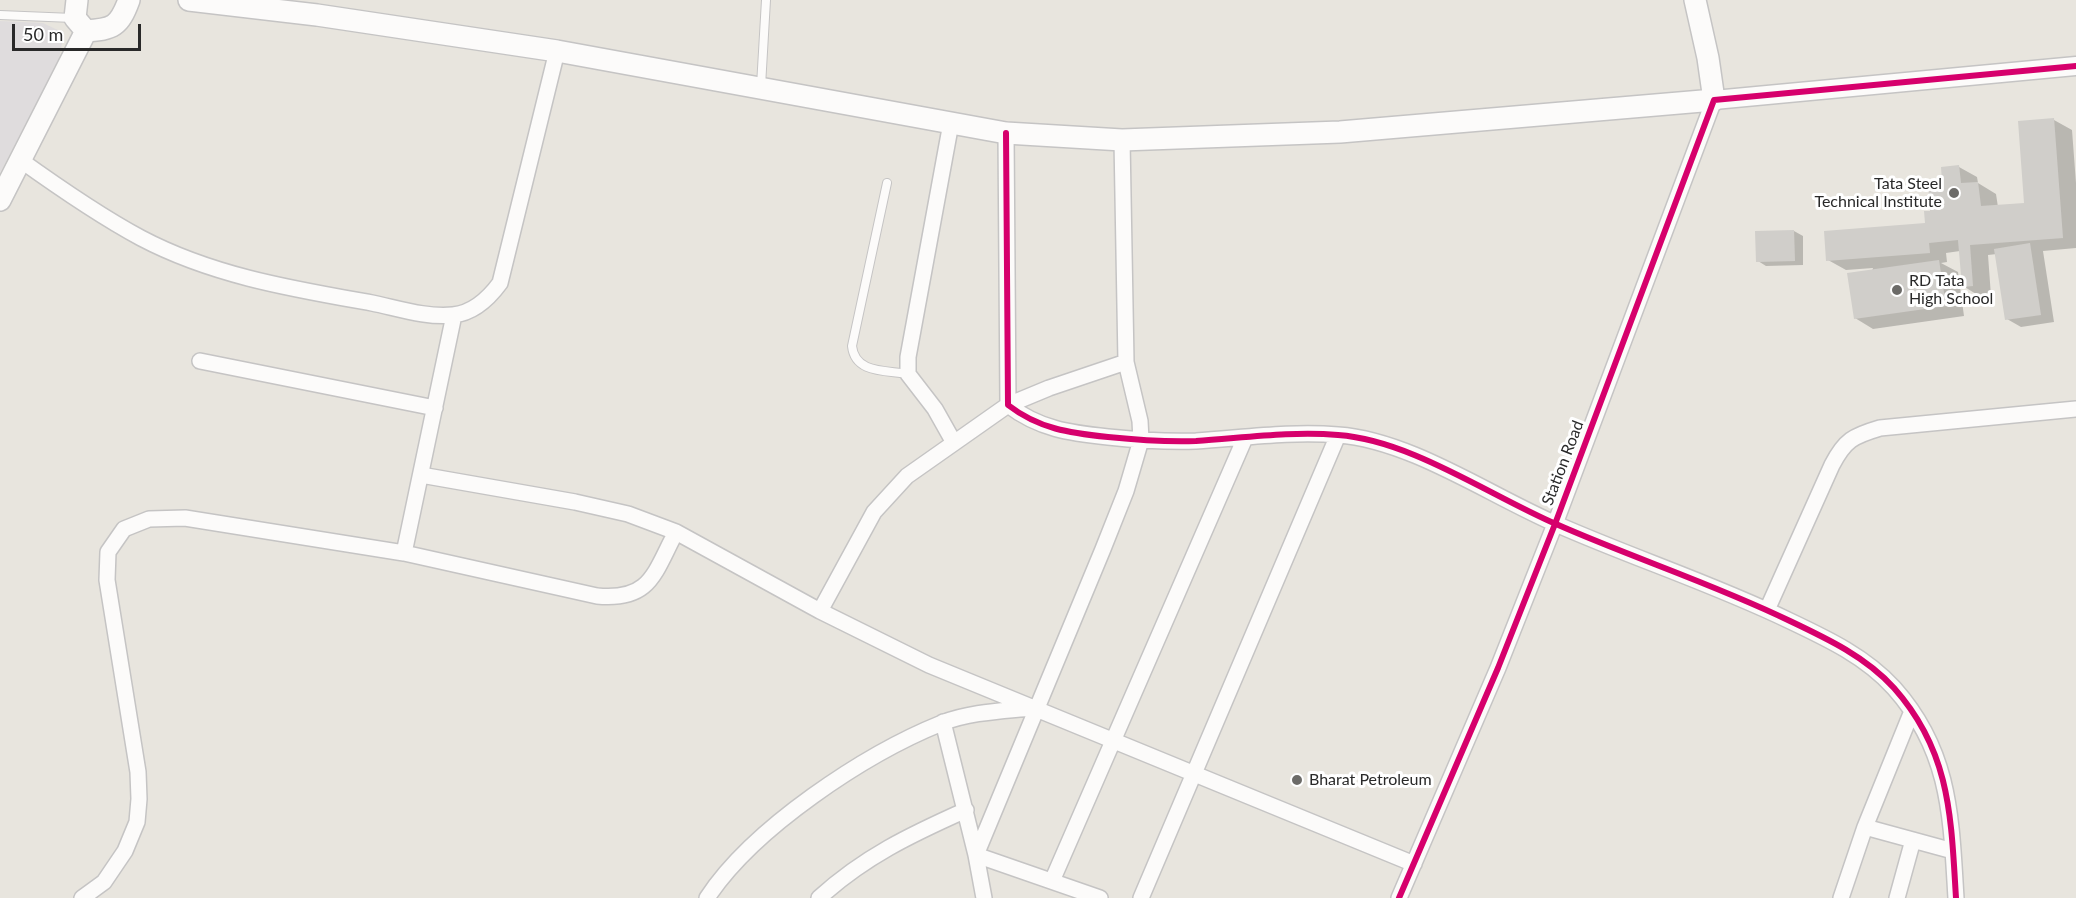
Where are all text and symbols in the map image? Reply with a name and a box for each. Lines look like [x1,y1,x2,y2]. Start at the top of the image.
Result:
scale bar [15,12,144,50]
text: 50 m [23,23,63,45]
place label: Tata Steel Technical Institute [1814,174,1942,212]
marker: Tata Steel Technical Institute [1947,186,1961,200]
place label: RD Tata High School [1909,271,1993,309]
marker: RD Tata High School [1890,283,1904,297]
street label: Station Road [1538,418,1588,508]
place label: Bharat Petroleum [1309,770,1432,790]
marker: Bharat Petroleum [1290,773,1304,787]

